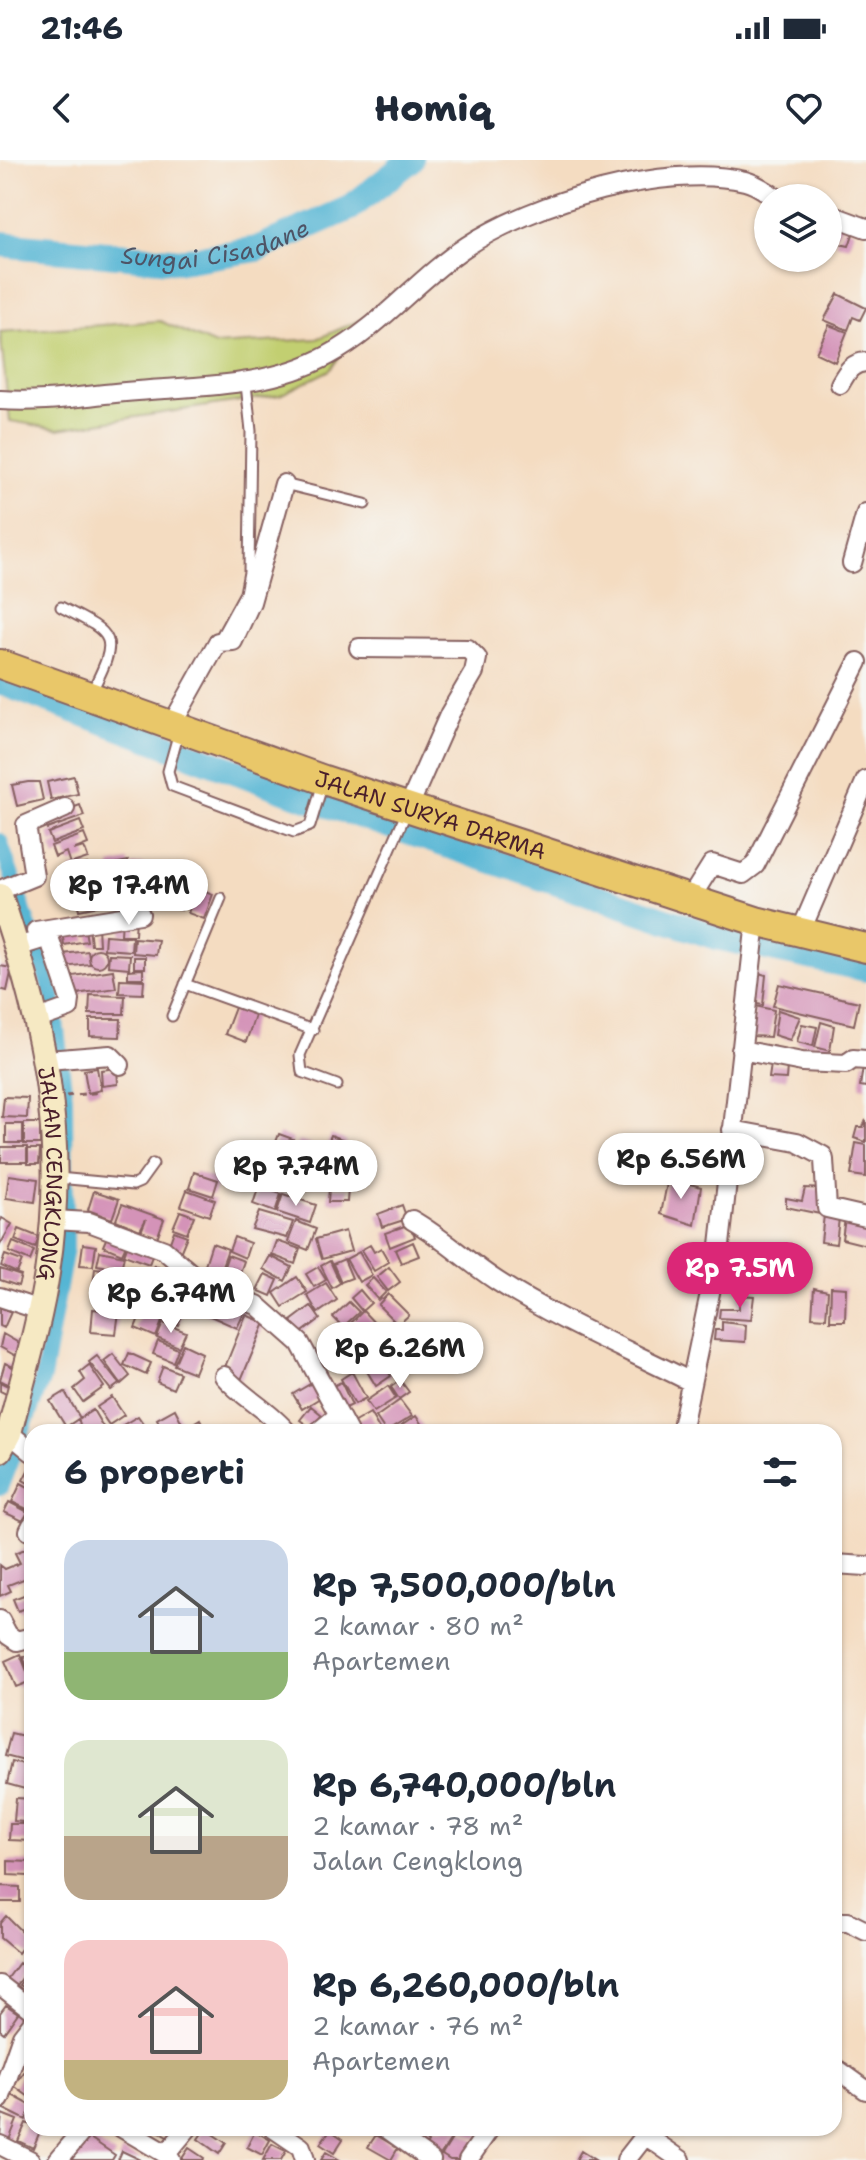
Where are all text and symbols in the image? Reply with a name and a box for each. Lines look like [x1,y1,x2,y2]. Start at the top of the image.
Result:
text: 21:46 [40,8,123,49]
text: Homiq [374,84,492,133]
icon: back [40,86,84,130]
icon: heart [782,86,826,130]
map controls [754,184,842,272]
button: layers [754,184,842,272]
water label: Sungai Cisadane [120,212,314,277]
street label: JALAN SURYA DARMA [311,763,550,866]
pin: Rp 17.4M [46,859,212,927]
text: Rp 17.4M [68,867,190,902]
street label: JALAN CENGKLONG [31,1064,69,1283]
pin: Rp 6.56M [598,1133,764,1201]
pin: Rp 7.74M [213,1140,379,1208]
text: Rp 6.56M [616,1141,746,1176]
text: Rp 7.74M [232,1148,360,1183]
pin: Rp 7.5M [666,1242,814,1310]
text: Rp 7.5M [685,1250,795,1285]
pin: Rp 6.74M [88,1267,254,1335]
text: Rp 6.74M [107,1275,235,1310]
pin: Rp 6.26M [317,1322,483,1390]
text: Rp 6.26M [335,1330,465,1365]
text: 6 properti [64,1449,245,1495]
icon: filters [758,1450,802,1494]
text: Rp 7,500,000/bln [312,1562,616,1608]
icon: home [128,1572,224,1668]
text: 2 kamar · 80 m² [312,1608,524,1643]
text: Apartemen [312,1643,451,1678]
text: Rp 6,740,000/bln [312,1762,616,1808]
icon: home [128,1772,224,1868]
text: 2 kamar · 78 m² [312,1808,523,1843]
text: Jalan Cengklong [312,1843,523,1878]
text: Rp 6,260,000/bln [312,1962,619,2008]
icon: home [128,1972,224,2068]
text: 2 kamar · 76 m² [312,2008,523,2043]
text: Apartemen [312,2043,451,2078]

